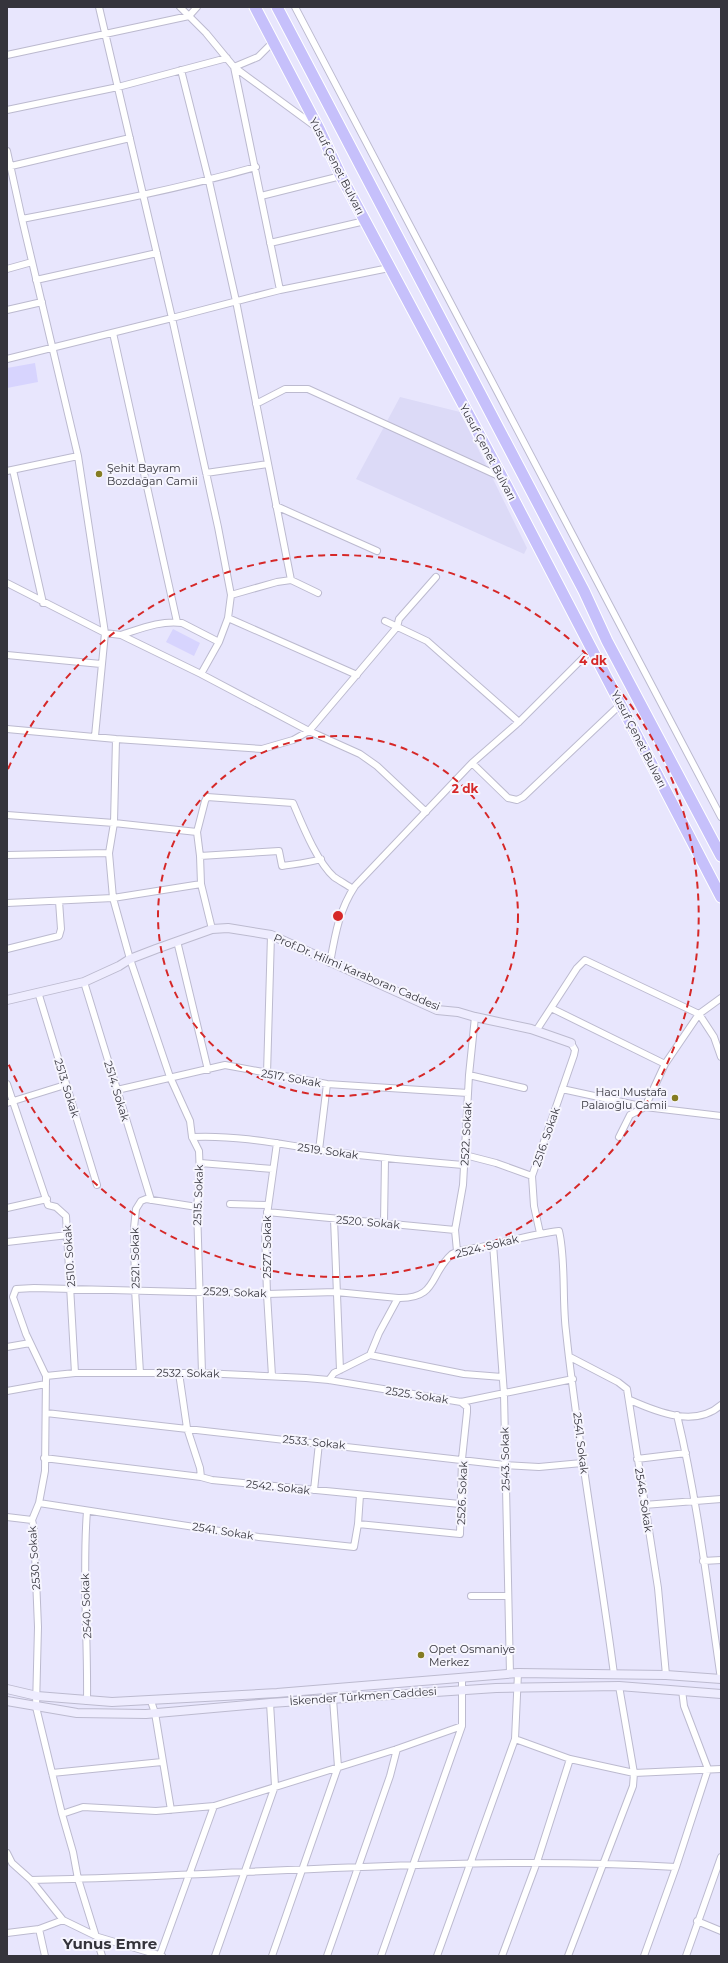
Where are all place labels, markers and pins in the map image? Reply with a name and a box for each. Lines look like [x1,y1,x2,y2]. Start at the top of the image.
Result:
place label: Şehit Bayram Bozdağan Camii [107,461,198,488]
marker: Şehit Bayram Bozdağan Camii [94,469,104,479]
centre of rings [331,909,345,923]
place label: Hacı Mustafa Palaıoğlu Camii [581,1085,667,1112]
marker: Hacı Mustafa Palaıoğlu Camii [670,1093,680,1103]
place label: Opet Osmaniye Merkez [429,1642,516,1669]
marker: Opet Osmaniye Merkez [416,1650,426,1660]

